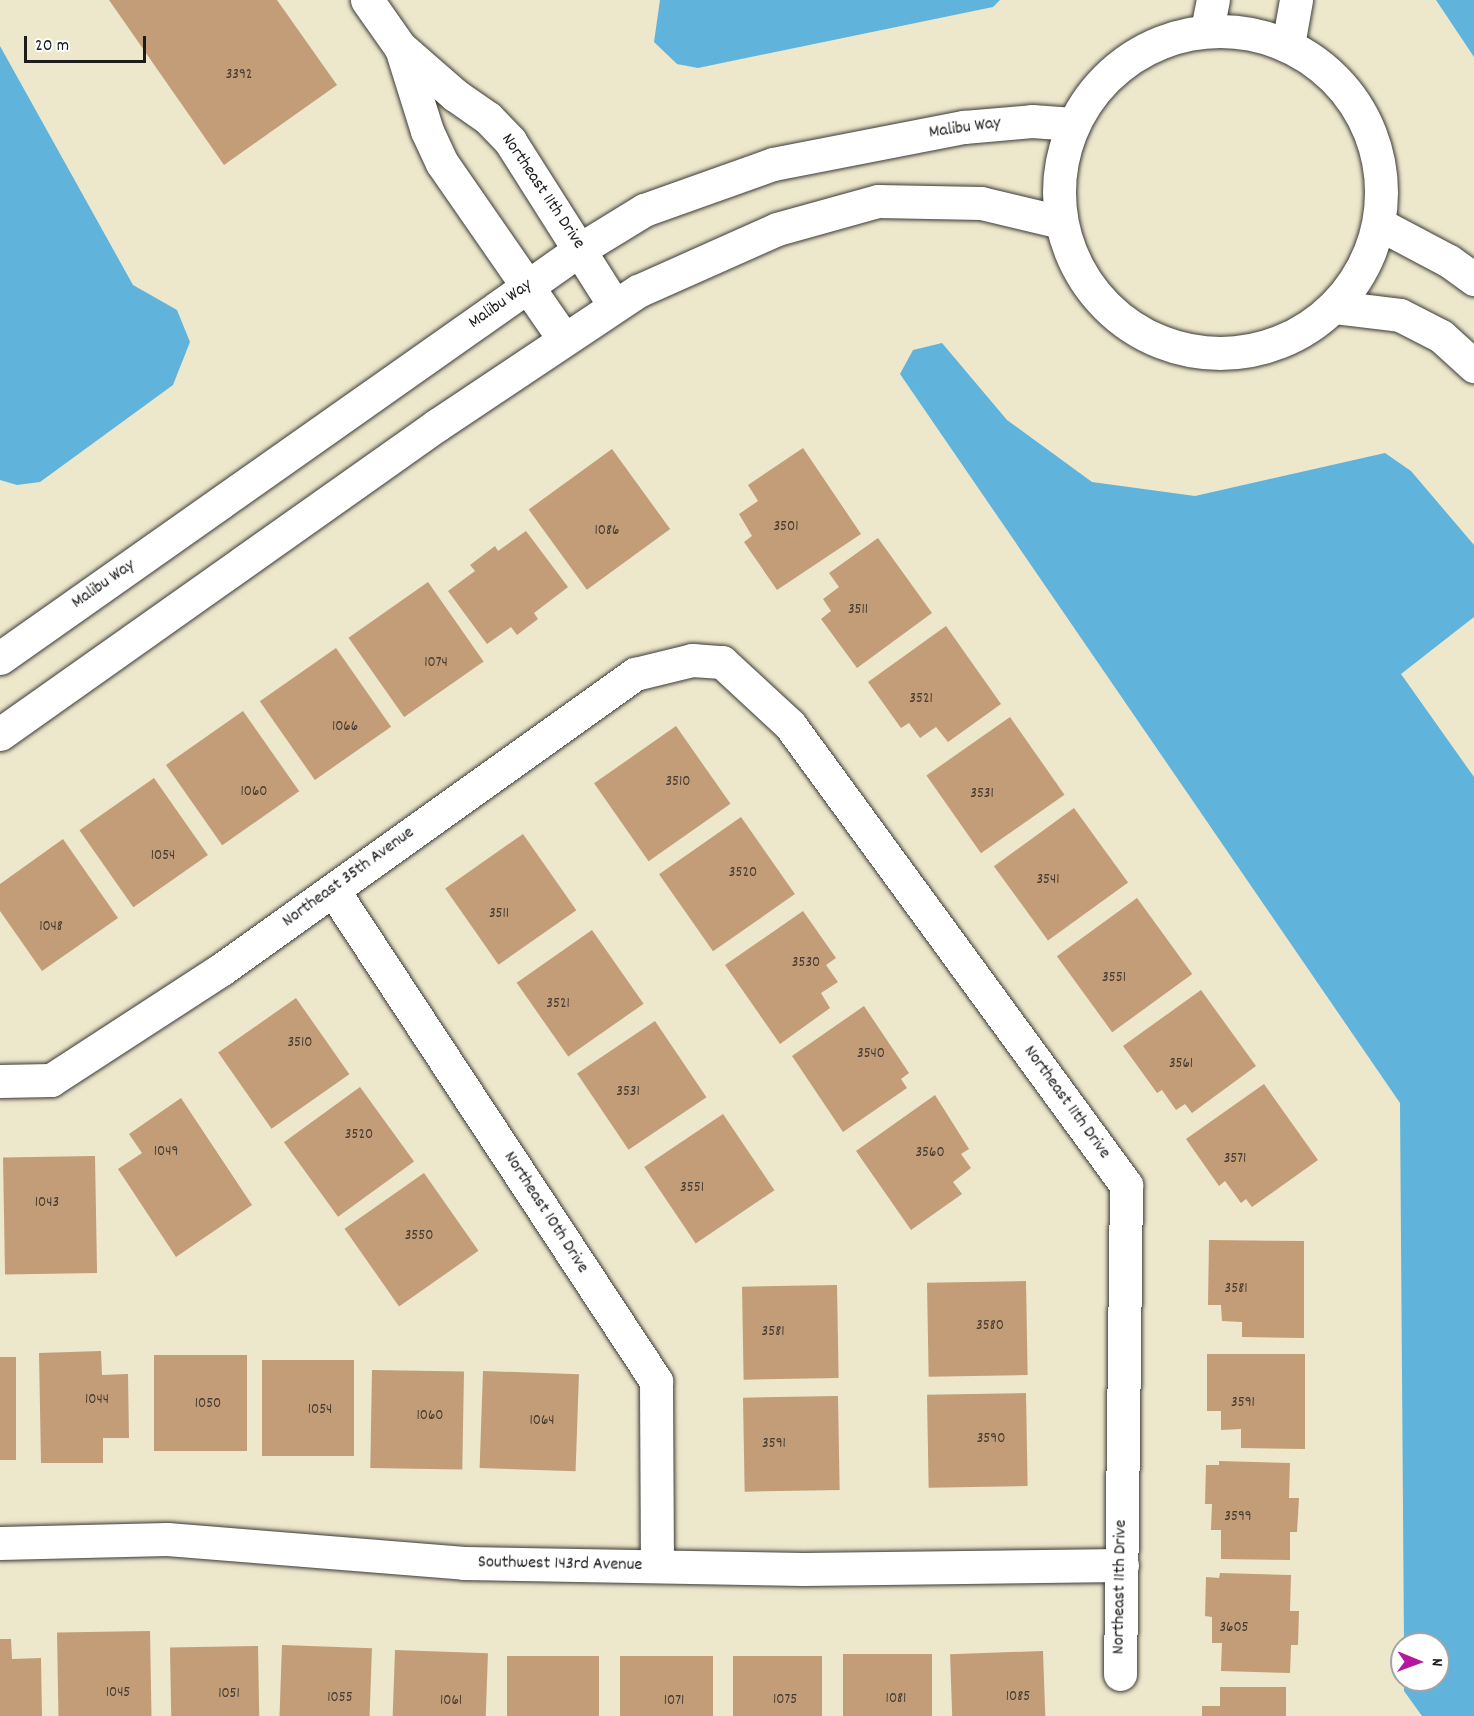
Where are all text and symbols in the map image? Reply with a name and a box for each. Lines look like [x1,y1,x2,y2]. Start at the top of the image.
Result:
scale bar [27,24,148,62]
text: 20 m [35,34,69,59]
house number: 3392 [226,67,252,85]
street label: Malibu Way [928,113,1002,145]
street label: Northeast 11th Drive [495,130,589,254]
street label: Malibu Way [465,275,537,335]
house number: 3501 [773,519,799,537]
house number: 1086 [595,523,619,541]
street label: Malibu Way [68,555,140,615]
house number: 3511 [848,602,868,620]
house number: 1074 [424,655,448,673]
house number: 3521 [909,691,933,709]
house number: 1066 [332,719,358,737]
house number: 3510 [665,774,691,792]
house number: 1060 [241,784,267,802]
house number: 3531 [970,786,994,804]
street label: Northeast 35th Avenue [279,823,419,933]
house number: 1054 [151,848,175,866]
house number: 3520 [729,865,757,883]
house number: 3541 [1036,872,1060,890]
house number: 3511 [489,906,509,924]
house number: 1048 [39,919,63,937]
house number: 3530 [792,955,820,973]
house number: 3551 [1102,970,1126,988]
house number: 3521 [546,996,570,1014]
house number: 3510 [287,1035,313,1053]
street label: Northeast 11th Drive [1018,1042,1114,1164]
house number: 3540 [857,1046,885,1064]
house number: 3561 [1169,1056,1193,1074]
house number: 3531 [616,1084,640,1102]
house number: 3520 [345,1127,373,1145]
house number: 1049 [154,1144,178,1162]
house number: 3560 [915,1145,945,1163]
street label: Northeast 10th Drive [498,1148,592,1278]
house number: 3571 [1224,1151,1246,1169]
house number: 3551 [680,1180,704,1198]
house number: 1043 [35,1195,59,1213]
house number: 3550 [405,1228,433,1246]
house number: 3581 [1225,1281,1247,1299]
house number: 3580 [976,1318,1004,1336]
house number: 3581 [762,1324,784,1342]
house number: 1044 [85,1392,109,1410]
house number: 3591 [1231,1395,1255,1413]
house number: 1050 [195,1396,221,1414]
house number: 1054 [308,1402,332,1420]
house number: 1060 [417,1408,443,1426]
house number: 1064 [529,1413,555,1431]
house number: 3590 [977,1431,1005,1449]
house number: 3591 [762,1436,786,1454]
house number: 3599 [1224,1509,1252,1527]
street label: Northeast 11th Drive [1109,1519,1133,1655]
street label: Southwest 143rd Avenue [478,1553,642,1577]
house number: 3605 [1219,1620,1249,1638]
north arrow [1390,1632,1450,1692]
text: N [1425,1658,1448,1666]
house number: 1045 [106,1685,130,1703]
house number: 1051 [218,1686,240,1704]
house number: 1085 [1006,1689,1030,1707]
house number: 1055 [327,1690,353,1708]
house number: 1081 [886,1691,906,1709]
house number: 1075 [773,1692,797,1710]
house number: 1061 [440,1693,462,1711]
house number: 1071 [664,1693,684,1711]

